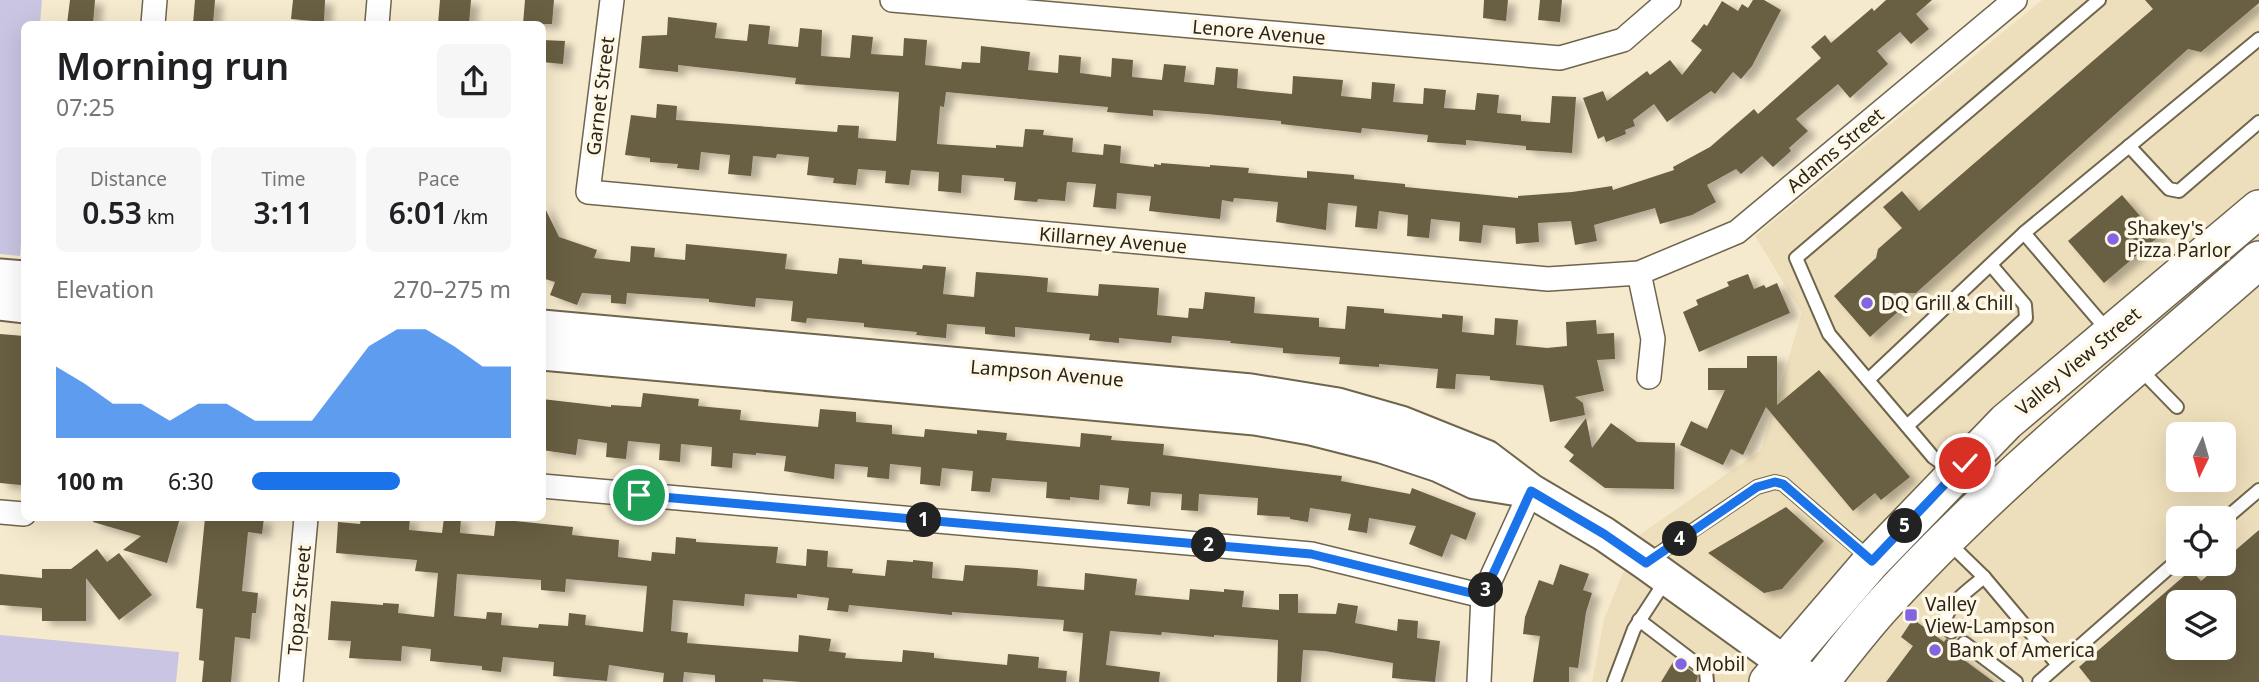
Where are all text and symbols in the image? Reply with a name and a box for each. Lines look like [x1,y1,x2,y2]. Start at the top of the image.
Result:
street label: Lenore Avenue [1191,13,1327,51]
street label: Garnet Street [580,35,620,157]
text: Morning run [56,39,289,91]
button: share [437,44,511,118]
text: 07:25 [56,91,115,123]
street label: Adams Street [1781,102,1889,198]
text: Distance [90,166,167,192]
text: Time [262,166,305,192]
text: Pace [418,166,460,192]
text: 0.53 [82,192,142,233]
text: 3:11 [254,192,313,233]
text: 6:01 [389,192,448,233]
text: km [142,204,175,230]
text: /km [448,204,488,230]
place label: Shakey's Pizza Parlor [2127,215,2231,263]
street label: Killarney Avenue [1038,221,1188,259]
marker: Shakey's Pizza Parlor [2105,231,2121,247]
text: Elevation [56,273,154,305]
text: 270–275 m [393,273,511,305]
place label: DQ Grill & Chill [1881,290,2013,316]
marker: DQ Grill & Chill [1859,295,1875,311]
street label: Valley View Street [2010,301,2146,421]
street label: Lampson Avenue [969,353,1125,393]
north arrow [2166,422,2236,492]
map controls [2166,422,2236,660]
pin [1935,433,1995,493]
icon: check [1946,444,1984,482]
text: 100 m [56,465,124,497]
text: 6:30 [168,465,214,497]
pin [609,465,669,525]
icon: arrive [620,476,658,514]
pin: 1 [906,503,942,538]
text: 1 [918,506,929,532]
button: locate [2166,506,2236,576]
pin: 5 [1888,508,1923,544]
text: 5 [1899,512,1910,538]
pin: 4 [1662,522,1698,556]
text: 4 [1674,525,1685,551]
pin: 2 [1192,528,1226,562]
text: 2 [1203,531,1214,557]
street label: Topaz Street [281,544,317,656]
pin: 3 [1468,572,1504,608]
text: 3 [1480,576,1491,602]
button: layers [2166,590,2236,660]
place label: Valley View-Lampson [1925,591,2055,639]
marker: Valley View-Lampson [1903,607,1919,623]
place label: Bank of America [1949,637,2095,663]
marker: Bank of America [1927,642,1943,658]
place label: Mobil [1695,651,1745,677]
marker: Mobil [1673,656,1689,672]

